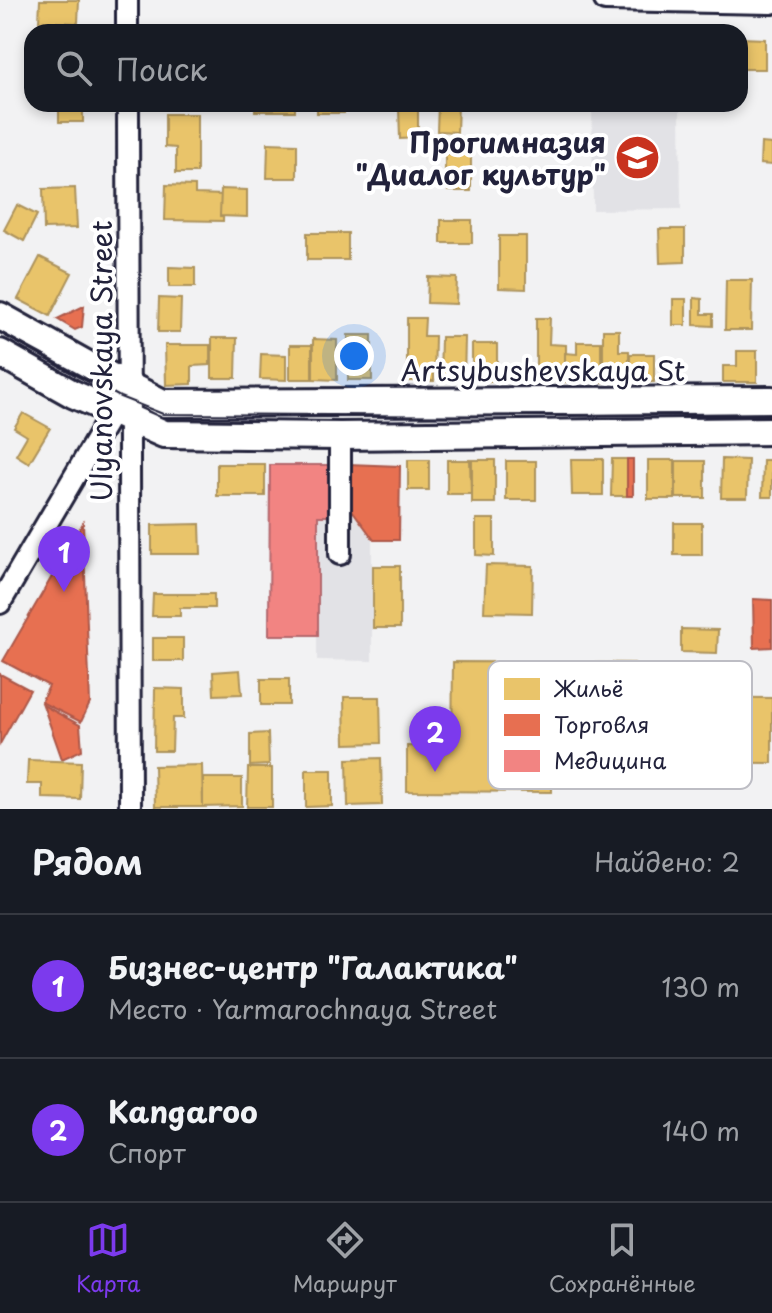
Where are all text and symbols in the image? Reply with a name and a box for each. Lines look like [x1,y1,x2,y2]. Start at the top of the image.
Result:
search box [24,24,748,112]
icon: search [52,46,96,90]
text: Поиск [116,46,207,91]
place label: Прогимназия "Диалог культур" [355,120,606,195]
school or university icon: Прогимназия "Диалог культур" [613,133,661,181]
street label: Ulyanovskaya Street [79,220,122,502]
your location [334,336,374,376]
street label: Artsybushevskaya St [401,348,685,391]
pin: 1 [38,526,90,592]
legend [488,661,752,789]
text: Жильё [553,671,623,704]
pin: 2 [409,706,461,772]
text: Торговля [554,707,649,740]
text: Медицина [554,743,666,776]
text: Рядом [32,835,143,887]
text: Найдено: 2 [594,842,740,881]
text: Бизнес-центр "Галактика" [108,944,518,989]
text: 1 [52,967,64,1006]
text: 130 m [661,967,740,1006]
text: Место · Yarmarochnaya Street [108,989,497,1028]
text: Kangaroo [108,1088,258,1133]
text: 2 [49,1111,67,1150]
text: 140 m [662,1111,740,1150]
text: Спорт [108,1133,186,1172]
tab: Карта [76,1218,141,1299]
tab: Маршрут [293,1218,397,1299]
tab: Сохранённые [549,1218,696,1299]

